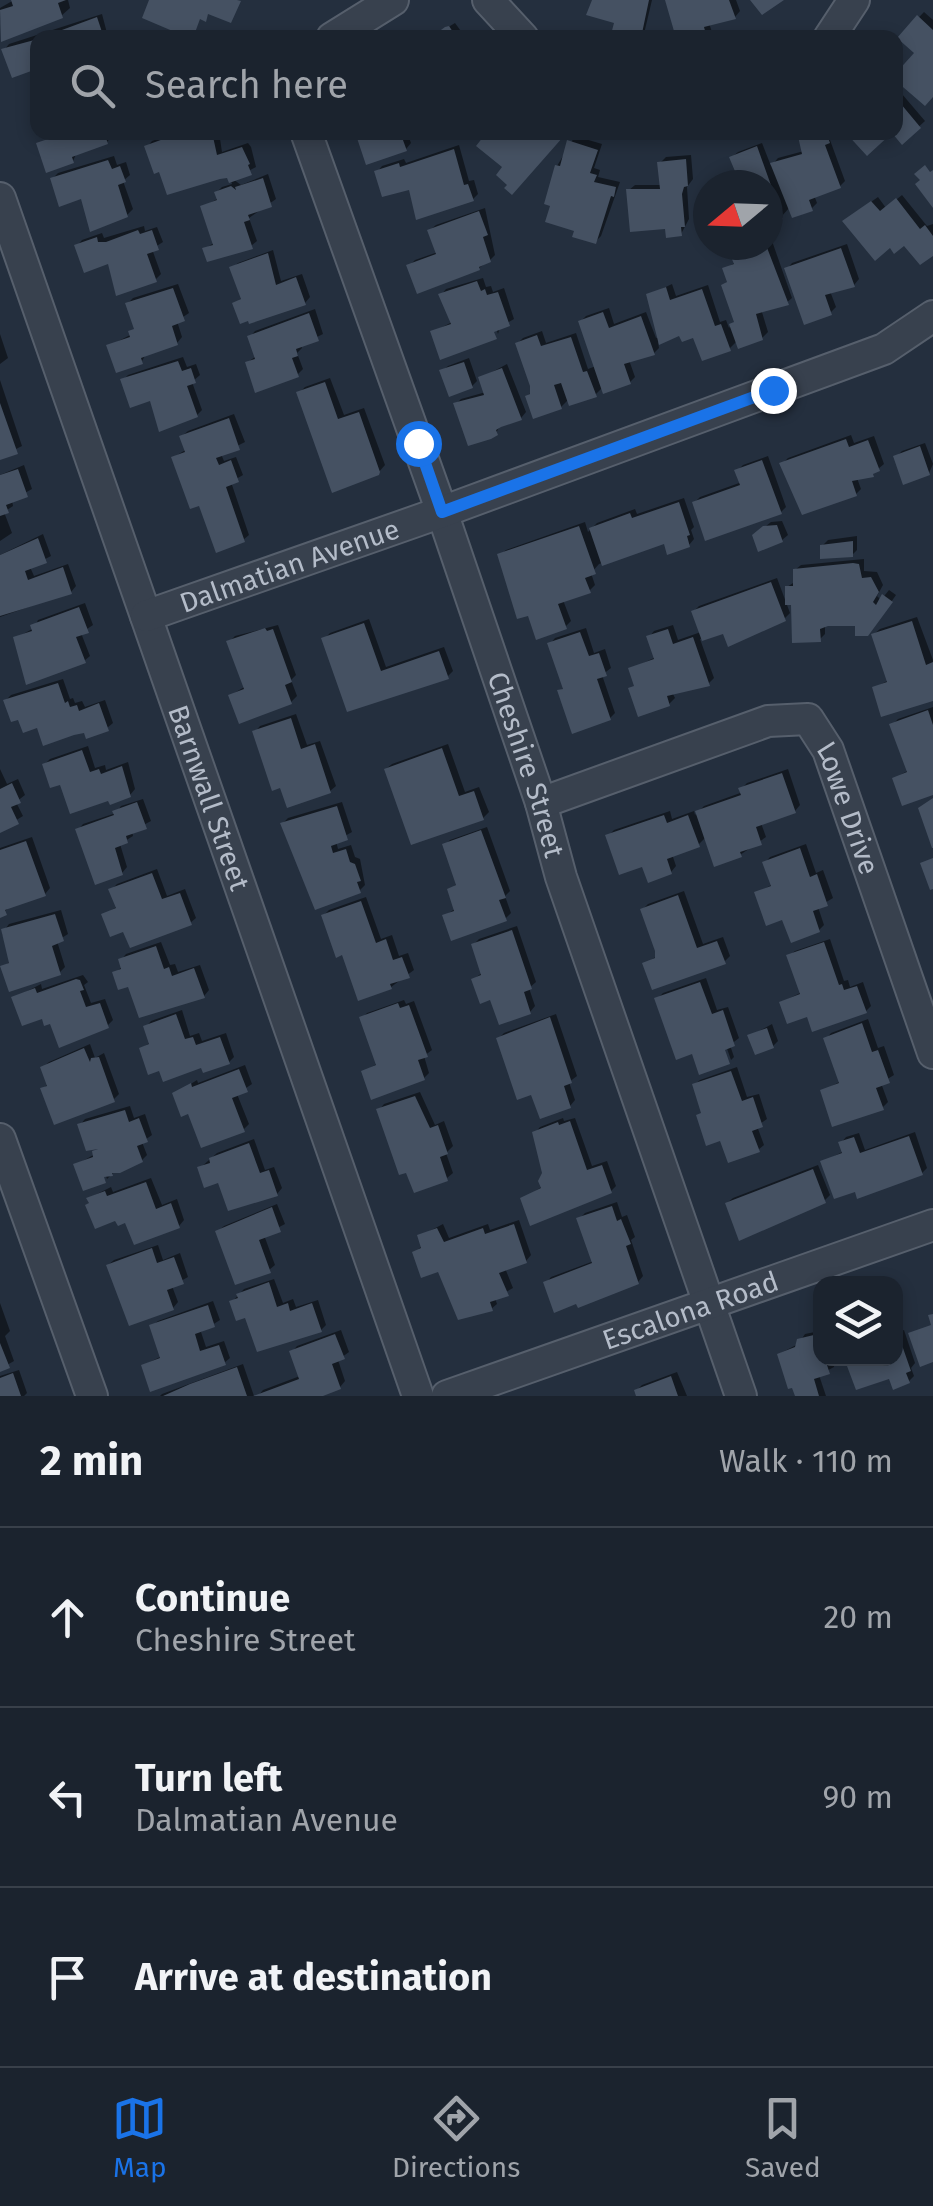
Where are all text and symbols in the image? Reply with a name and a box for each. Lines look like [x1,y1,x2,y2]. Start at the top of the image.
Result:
search box [30,30,903,140]
icon: search [65,58,120,113]
text: Search here [145,62,348,108]
north arrow [693,170,783,260]
route end [751,368,797,414]
route start [396,421,442,467]
street label: Dalmatian Avenue [175,512,403,619]
street label: Cheshire Street [481,667,572,862]
street label: Barnwall Street [162,701,257,895]
street label: Lowe Drive [810,735,886,879]
street label: Escalona Road [598,1264,783,1356]
map controls [813,1276,903,1366]
button: layers [813,1276,903,1366]
text: 2 min [40,1436,143,1486]
text: Walk · 110 m [719,1442,893,1480]
text: Continue [135,1575,290,1621]
icon: ahead [40,1590,95,1645]
text: 20 m [823,1598,893,1636]
text: Cheshire Street [135,1621,356,1659]
text: Turn left [135,1755,282,1801]
icon: left [40,1770,95,1825]
text: 90 m [822,1778,893,1816]
text: Dalmatian Avenue [135,1801,398,1839]
icon: arrive [40,1950,95,2005]
text: Arrive at destination [135,1954,492,2000]
tab: Map [112,2091,167,2184]
tab: Directions [392,2091,520,2184]
tab: Saved [745,2091,821,2184]

